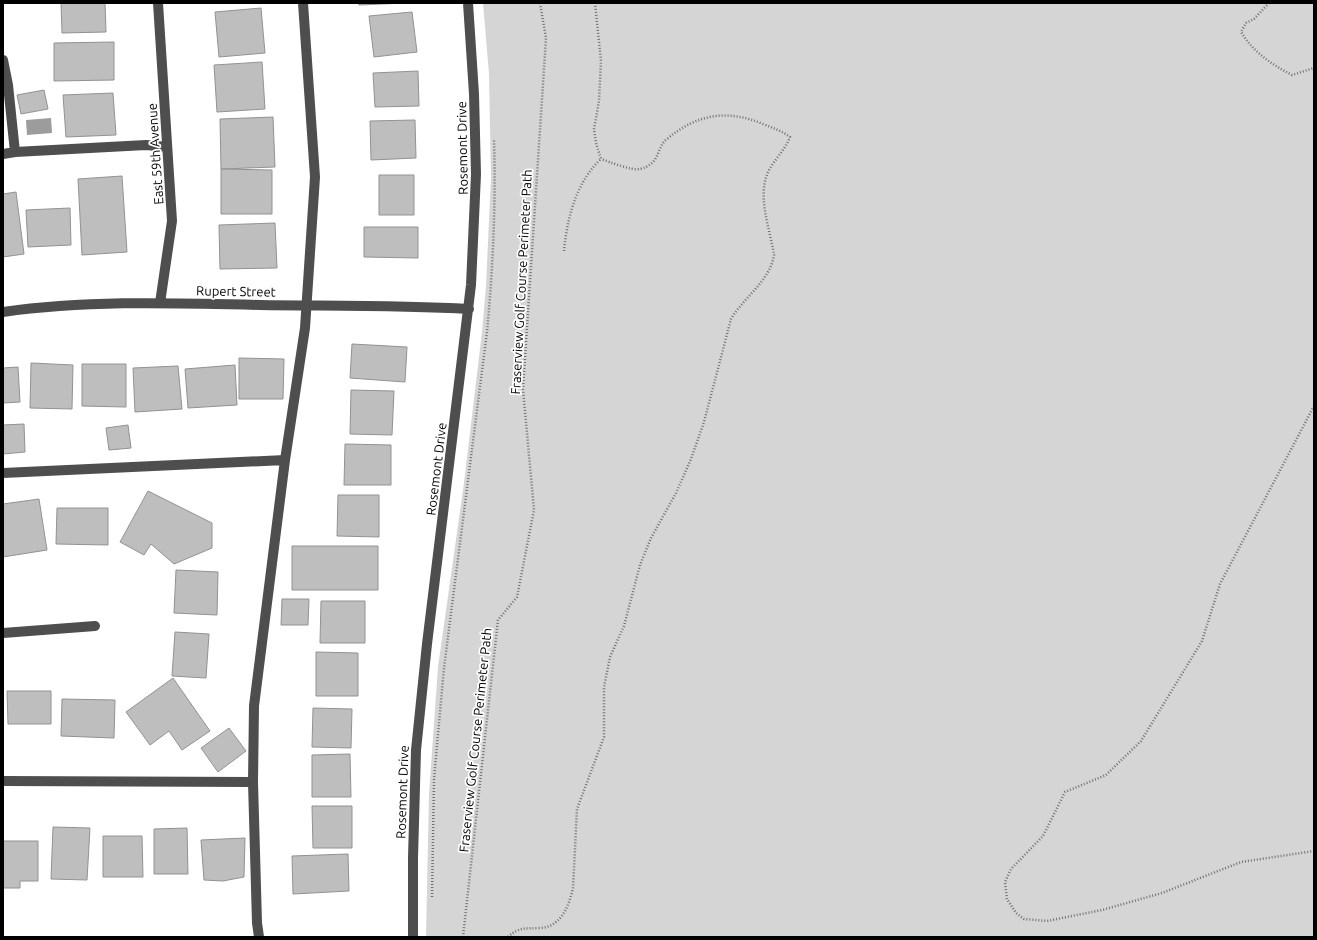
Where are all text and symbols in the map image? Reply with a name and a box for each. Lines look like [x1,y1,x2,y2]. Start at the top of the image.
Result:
street label: Rosemont Drive [454,101,470,195]
street label: East 59th Avenue [144,103,166,205]
street label: Fraserview Golf Course Perimeter Path [508,169,534,395]
street label: Rupert Street [196,283,276,299]
street label: Rosemont Drive [423,422,449,516]
street label: Fraserview Golf Course Perimeter Path [456,627,494,853]
street label: Rosemont Drive [393,745,411,839]

